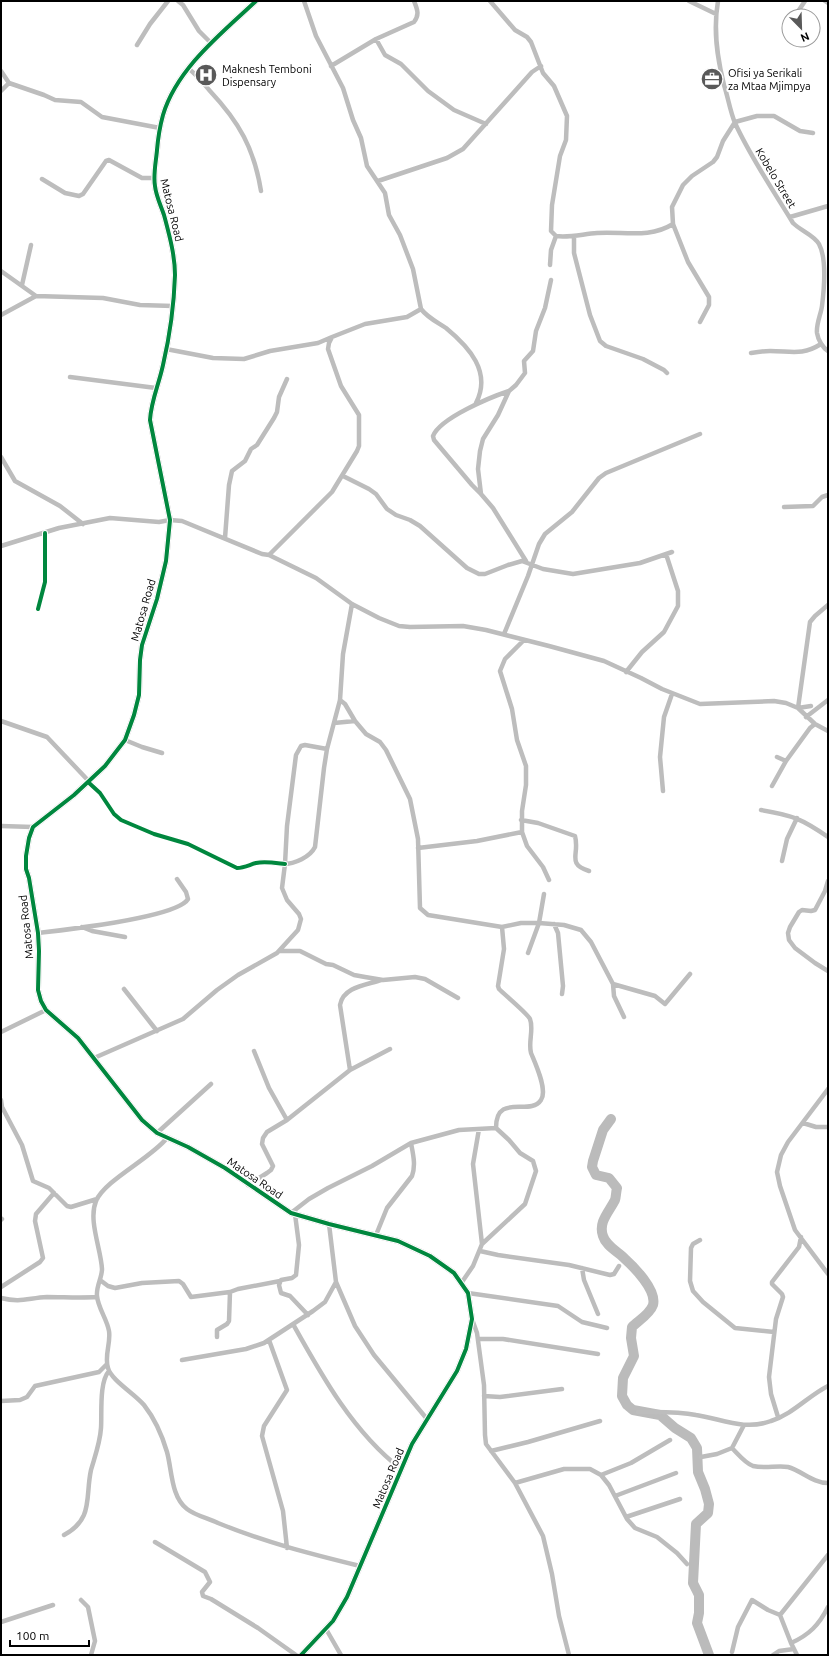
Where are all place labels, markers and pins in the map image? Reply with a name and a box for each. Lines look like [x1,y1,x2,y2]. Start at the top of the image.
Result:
hospital icon: Maknesh Temboni Dispensary [193,62,219,88]
place label: Maknesh Temboni Dispensary [222,63,312,88]
office icon: Ofisi ya Serikali za Mtaa Mjimpya [699,66,725,92]
place label: Ofisi ya Serikali za Mtaa Mjimpya [728,67,811,92]

